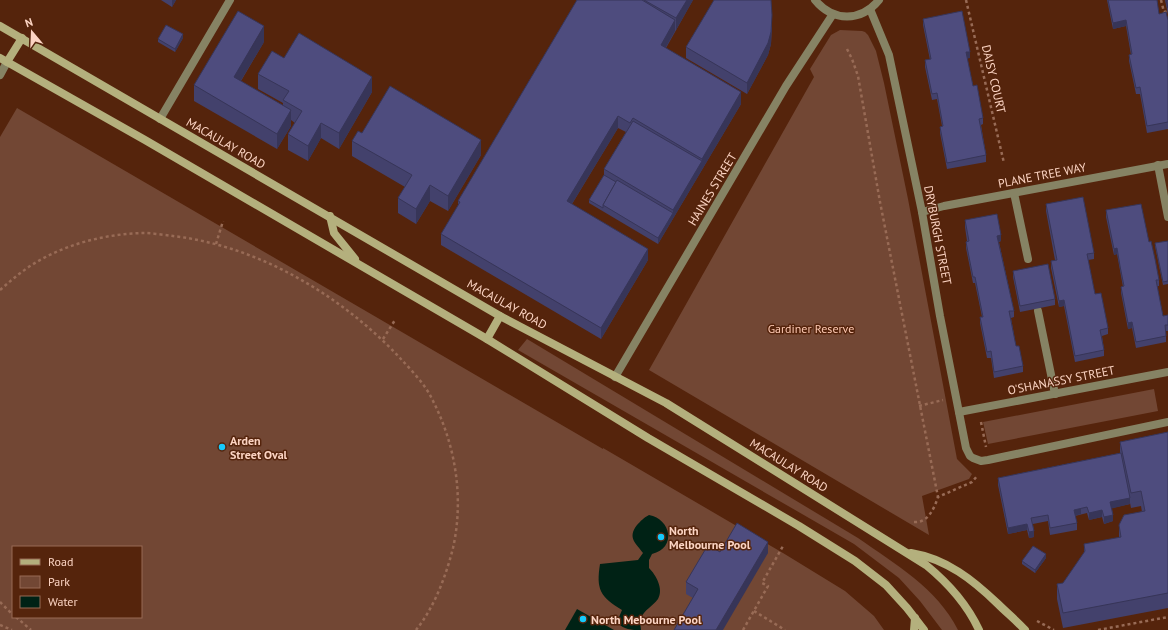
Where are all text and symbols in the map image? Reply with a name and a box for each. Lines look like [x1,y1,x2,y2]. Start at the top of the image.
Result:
north arrow [12,12,52,52]
text: N [23,15,34,30]
street label: DAISY COURT [979,43,1009,115]
street label: MACAULAY ROAD [184,114,268,172]
street label: HAINES STREET [684,150,740,228]
street label: PLANE TREE WAY [997,159,1088,191]
street label: DRYBURGH STREET [921,184,955,286]
street label: MACAULAY ROAD [464,276,550,332]
park label: Gardiner Reserve [768,321,854,336]
street label: O'SHANASSY STREET [1006,362,1116,398]
place label: Arden Street Oval [230,433,288,462]
street label: MACAULAY ROAD [747,435,831,495]
marker: Arden Street Oval [217,442,227,452]
place label: North Melbourne Pool [669,523,751,552]
marker: North Melbourne Pool [656,532,666,542]
legend [12,546,142,618]
text: Road [48,554,73,569]
text: Park [48,574,70,589]
text: Water [48,594,78,609]
place label: North Mebourne Pool [591,612,702,627]
marker: North Mebourne Pool [578,614,588,624]

